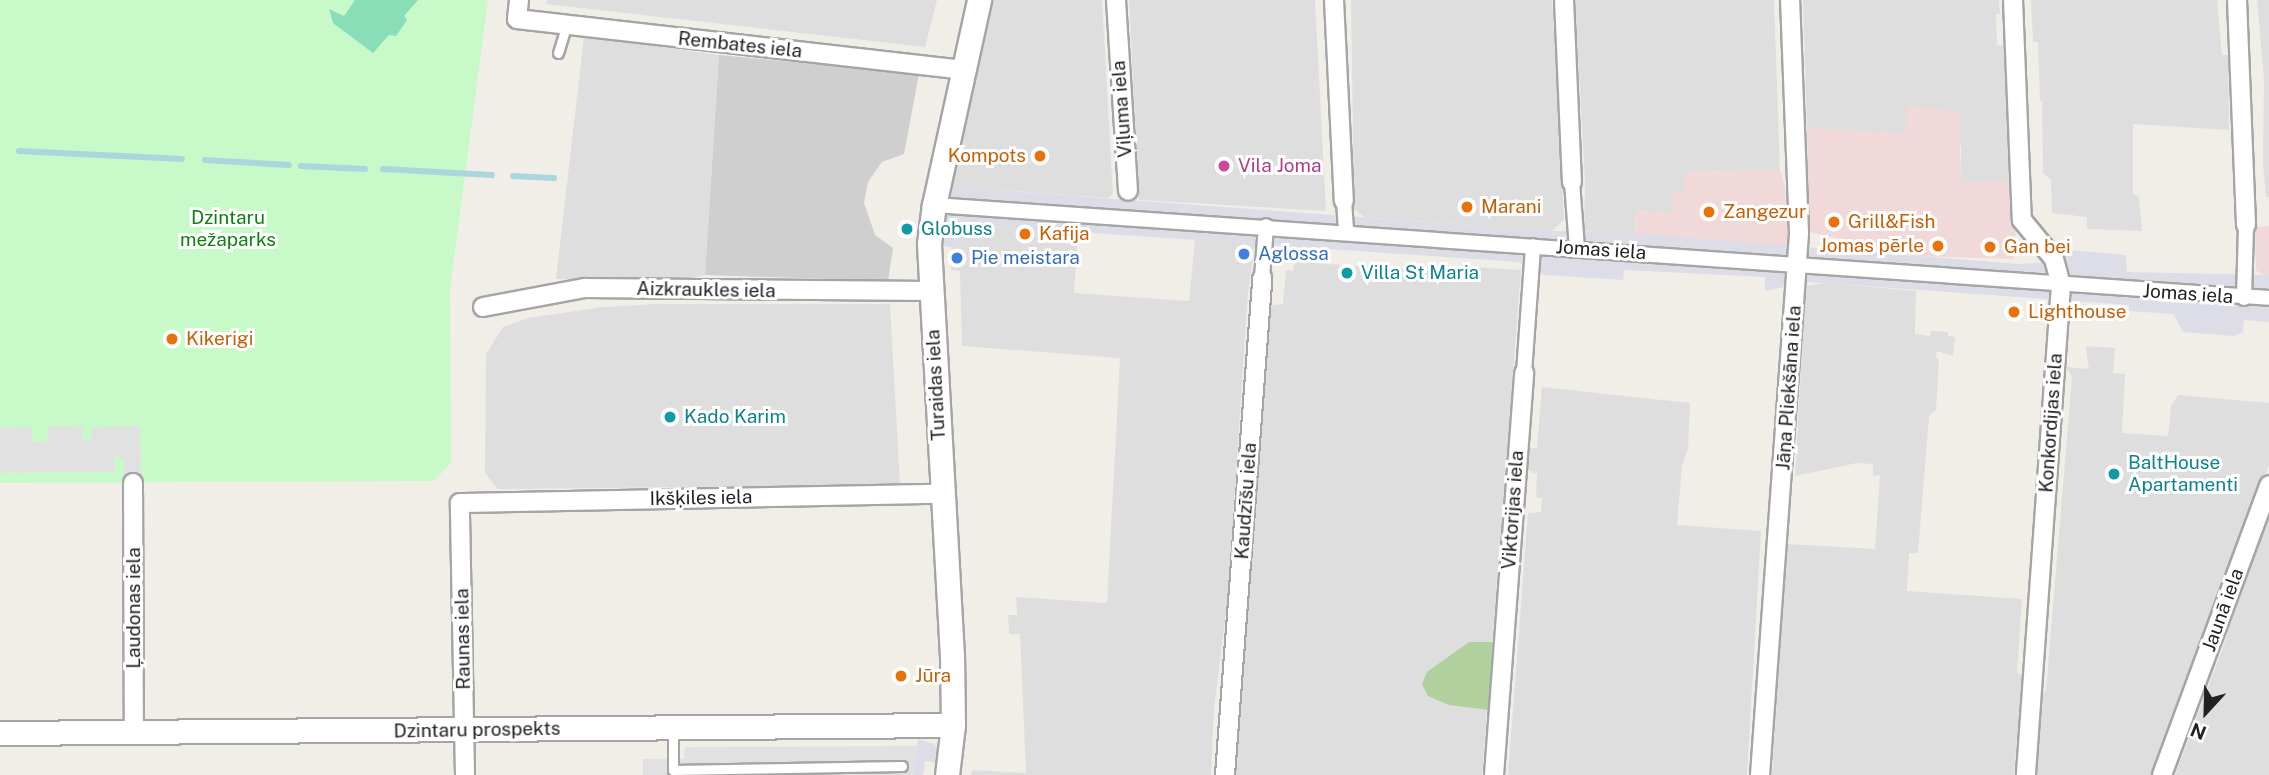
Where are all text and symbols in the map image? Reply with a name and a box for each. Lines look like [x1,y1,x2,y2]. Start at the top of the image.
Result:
street label: Rembates iela [677,27,803,63]
street label: Viļuma iela [1107,60,1137,158]
place label: Kompots [948,145,1026,167]
marker: Kompots [1032,148,1048,164]
place label: Vila Joma [1238,155,1321,177]
marker: Vila Joma [1216,158,1232,174]
place label: Marani [1481,196,1542,218]
marker: Marani [1459,199,1475,215]
place label: Zangezur [1723,201,1806,223]
marker: Zangezur [1701,204,1717,220]
park label: Dzintaru mežaparks [180,207,276,251]
place label: Grill&Fish [1848,211,1935,233]
marker: Grill&Fish [1826,214,1842,230]
place label: Globuss [921,218,992,240]
marker: Globuss [899,221,915,237]
place label: Kafija [1039,223,1090,245]
marker: Kafija [1017,226,1033,242]
street label: Jomas iela [1555,235,1647,265]
place label: Jomas pērle [1819,235,1924,257]
place label: Gan bei [2004,236,2071,258]
marker: Jomas pērle [1930,238,1946,254]
marker: Gan bei [1982,239,1998,255]
place label: Aglossa [1258,243,1329,265]
marker: Aglossa [1236,246,1252,262]
place label: Pie meistara [971,247,1080,269]
marker: Pie meistara [949,250,965,266]
place label: Villa St Maria [1361,262,1479,284]
marker: Villa St Maria [1339,265,1355,281]
street label: Aizkraukles iela [636,277,776,303]
street label: Jomas iela [2142,279,2234,309]
place label: Lighthouse [2028,301,2126,323]
marker: Lighthouse [2006,304,2022,320]
street label: Jāņa Pliekšāna iela [1772,305,1806,471]
place label: Kikerigi [186,328,253,350]
street label: Turaidas iela [922,329,950,441]
marker: Kikerigi [164,331,180,347]
street label: Konkordijas iela [2035,352,2067,494]
place label: Kado Karim [684,406,786,428]
marker: Kado Karim [662,409,678,425]
street label: Kaudzīšu iela [1231,442,1261,560]
street label: Viktorijas iela [1497,450,1529,570]
place label: BaltHouse Apartamenti [2128,452,2238,496]
marker: BaltHouse Apartamenti [2106,466,2122,482]
street label: Ikšķiles iela [649,486,753,510]
street label: Ļaudonas iela [123,547,145,669]
street label: Jaunā iela [2197,565,2249,655]
street label: Raunas iela [451,588,475,690]
place label: Jūra [915,665,951,687]
marker: Jūra [893,668,909,684]
north arrow [2171,677,2241,747]
street label: Dzintaru prospekts [393,717,561,743]
text: N [2187,718,2209,744]

